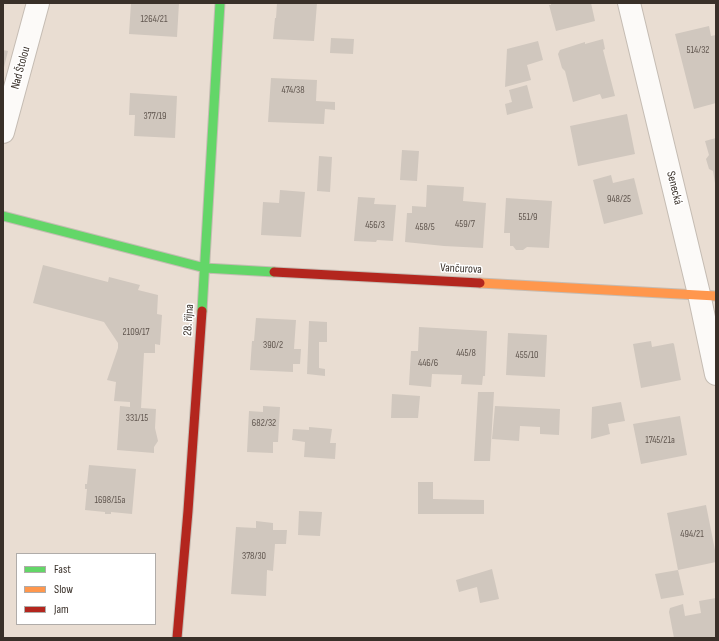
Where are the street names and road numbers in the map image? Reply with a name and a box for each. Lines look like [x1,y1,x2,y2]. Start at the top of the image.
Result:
street label: Nad Štolou [8,45,34,91]
street label: Senecká [663,170,685,206]
street label: Vančurova [440,261,482,277]
street label: 28. října [181,304,197,336]

